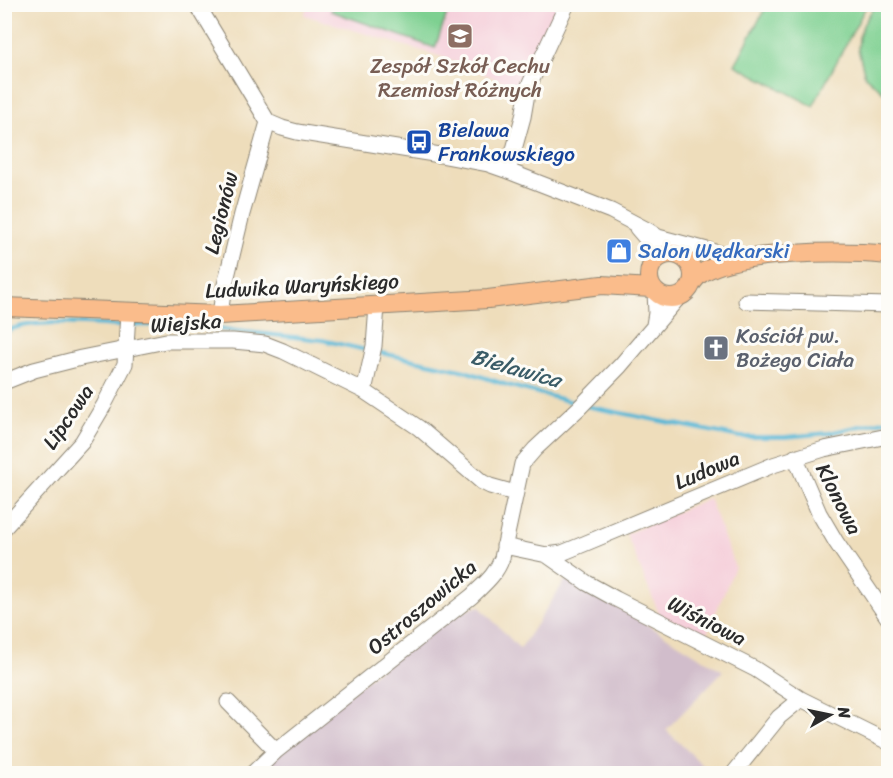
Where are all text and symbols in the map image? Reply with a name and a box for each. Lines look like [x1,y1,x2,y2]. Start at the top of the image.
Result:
school or university icon: Zespół Szkół Cechu Rzemiosł Różnych [445,21,475,51]
place label: Zespół Szkół Cechu Rzemiosł Różnych [370,47,551,109]
place label: Bielawa Frankowskiego [438,111,575,173]
bus stop icon: Bielawa Frankowskiego [404,127,434,157]
street label: Legionów [192,167,250,258]
place label: Salon Wędkarski [638,232,791,270]
shop icon: Salon Wędkarski [604,236,634,266]
street label: Ludwika Waryńskiego [204,262,400,310]
street label: Wiejska [149,302,223,344]
place label: Kościół pw. Bożego Ciała [736,317,854,379]
church icon: Kościół pw. Bożego Ciała [701,333,731,363]
water label: Bielawica [466,337,568,400]
street label: Lipcowa [32,376,104,458]
street label: Ludowa [668,439,746,501]
street label: Klonowa [805,456,873,542]
street label: Ostroszowicka [358,549,486,665]
street label: Wiśniowa [661,585,754,657]
north arrow [800,685,860,745]
text: N [829,704,860,721]

